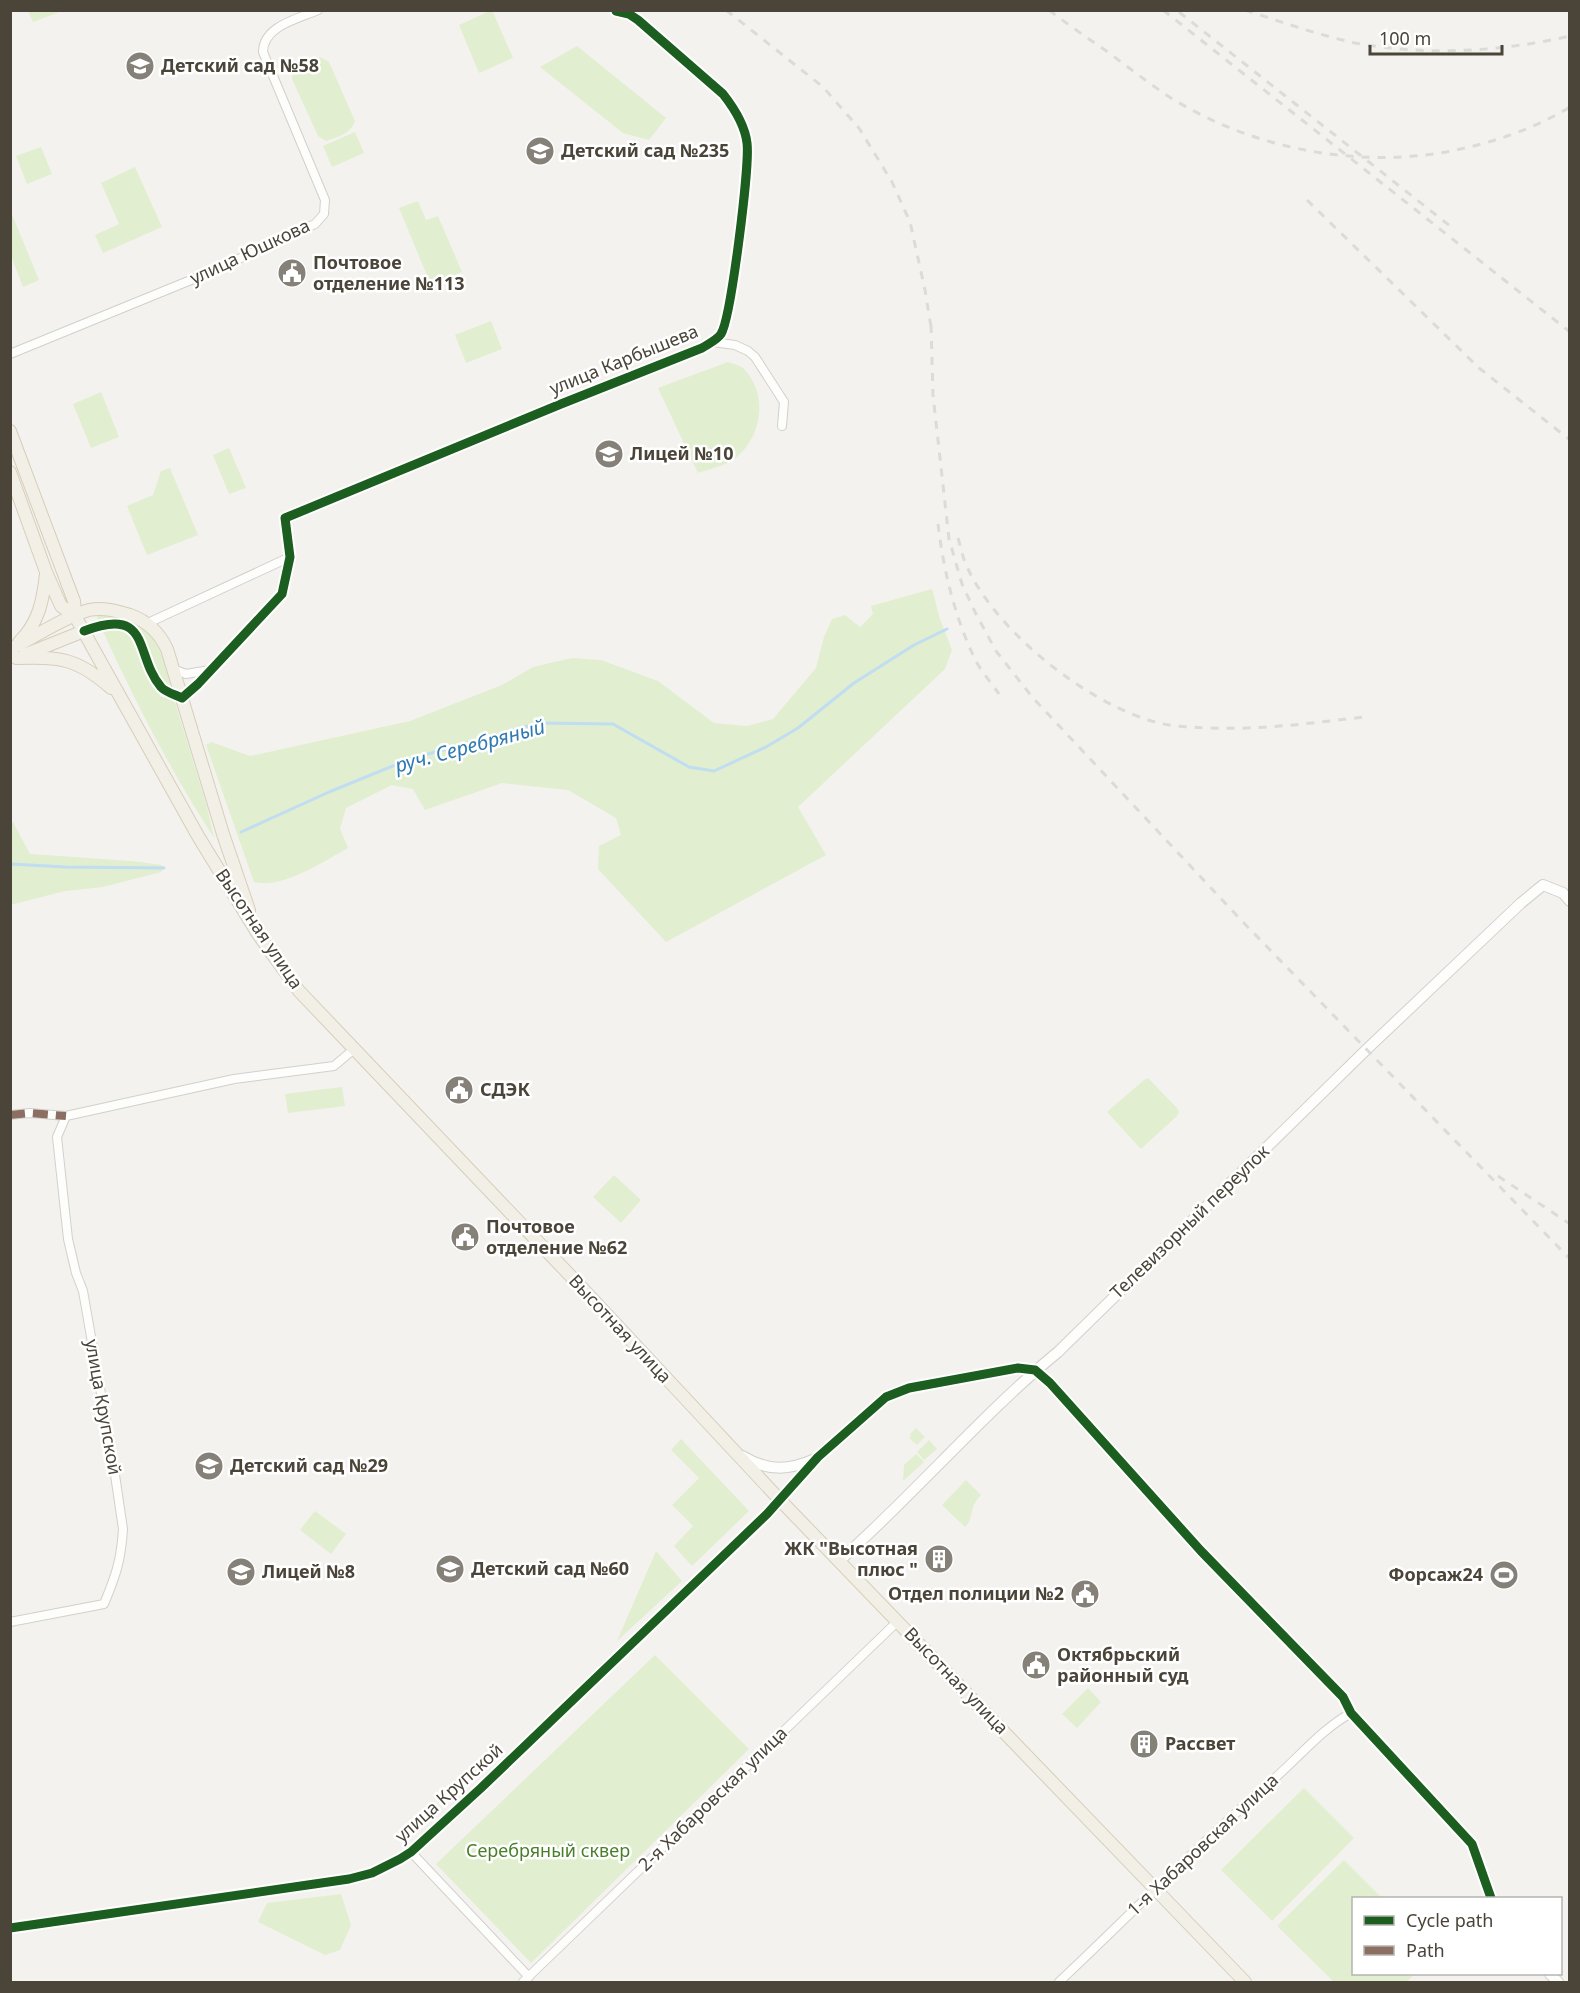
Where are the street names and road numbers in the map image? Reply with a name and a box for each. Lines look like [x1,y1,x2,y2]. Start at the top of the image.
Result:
street label: улица Юшкова [186,213,313,289]
street label: улица Карбышева [546,318,702,400]
street label: Высотная улица [211,864,309,993]
street label: Телевизорный переулок [1105,1139,1274,1304]
street label: Высотная улица [564,1269,677,1388]
street label: улица Крупской [80,1337,128,1477]
street label: Высотная улица [899,1622,1014,1739]
street label: 2-я Хабаровская улица [633,1721,792,1876]
street label: улица Крупской [389,1737,507,1847]
street label: 1-я Хабаровская улица [1122,1768,1283,1921]

